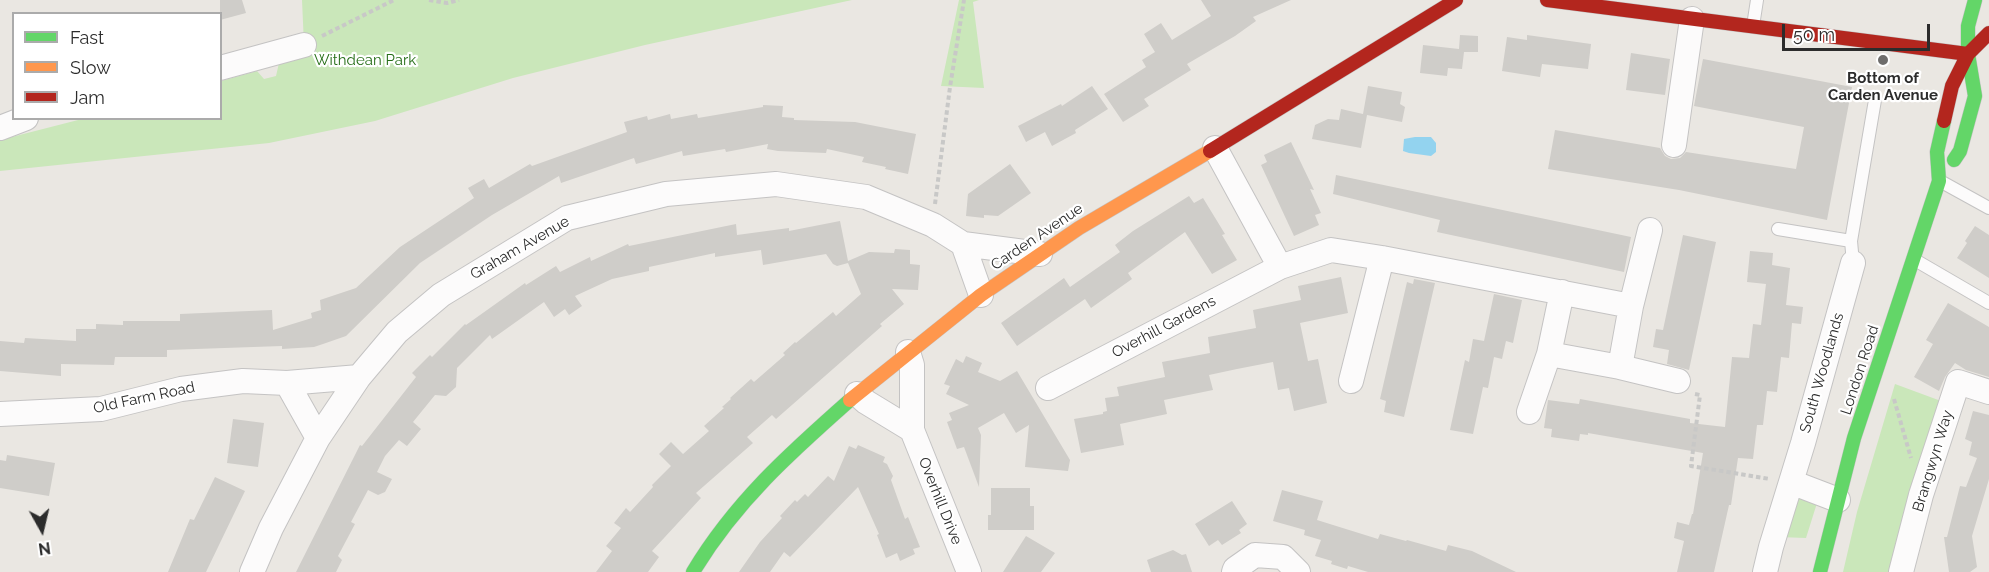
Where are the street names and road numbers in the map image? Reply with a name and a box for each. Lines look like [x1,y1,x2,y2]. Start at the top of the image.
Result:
street label: Carden Avenue [988,200,1086,274]
street label: Graham Avenue [467,212,573,284]
street label: Overhill Gardens [1109,292,1219,362]
street label: South Woodlands [1796,311,1848,435]
street label: London Road [1837,323,1883,417]
street label: Old Farm Road [92,378,196,418]
street label: Brangwyn Way [1909,408,1957,514]
street label: Overhill Drive [914,455,966,547]

